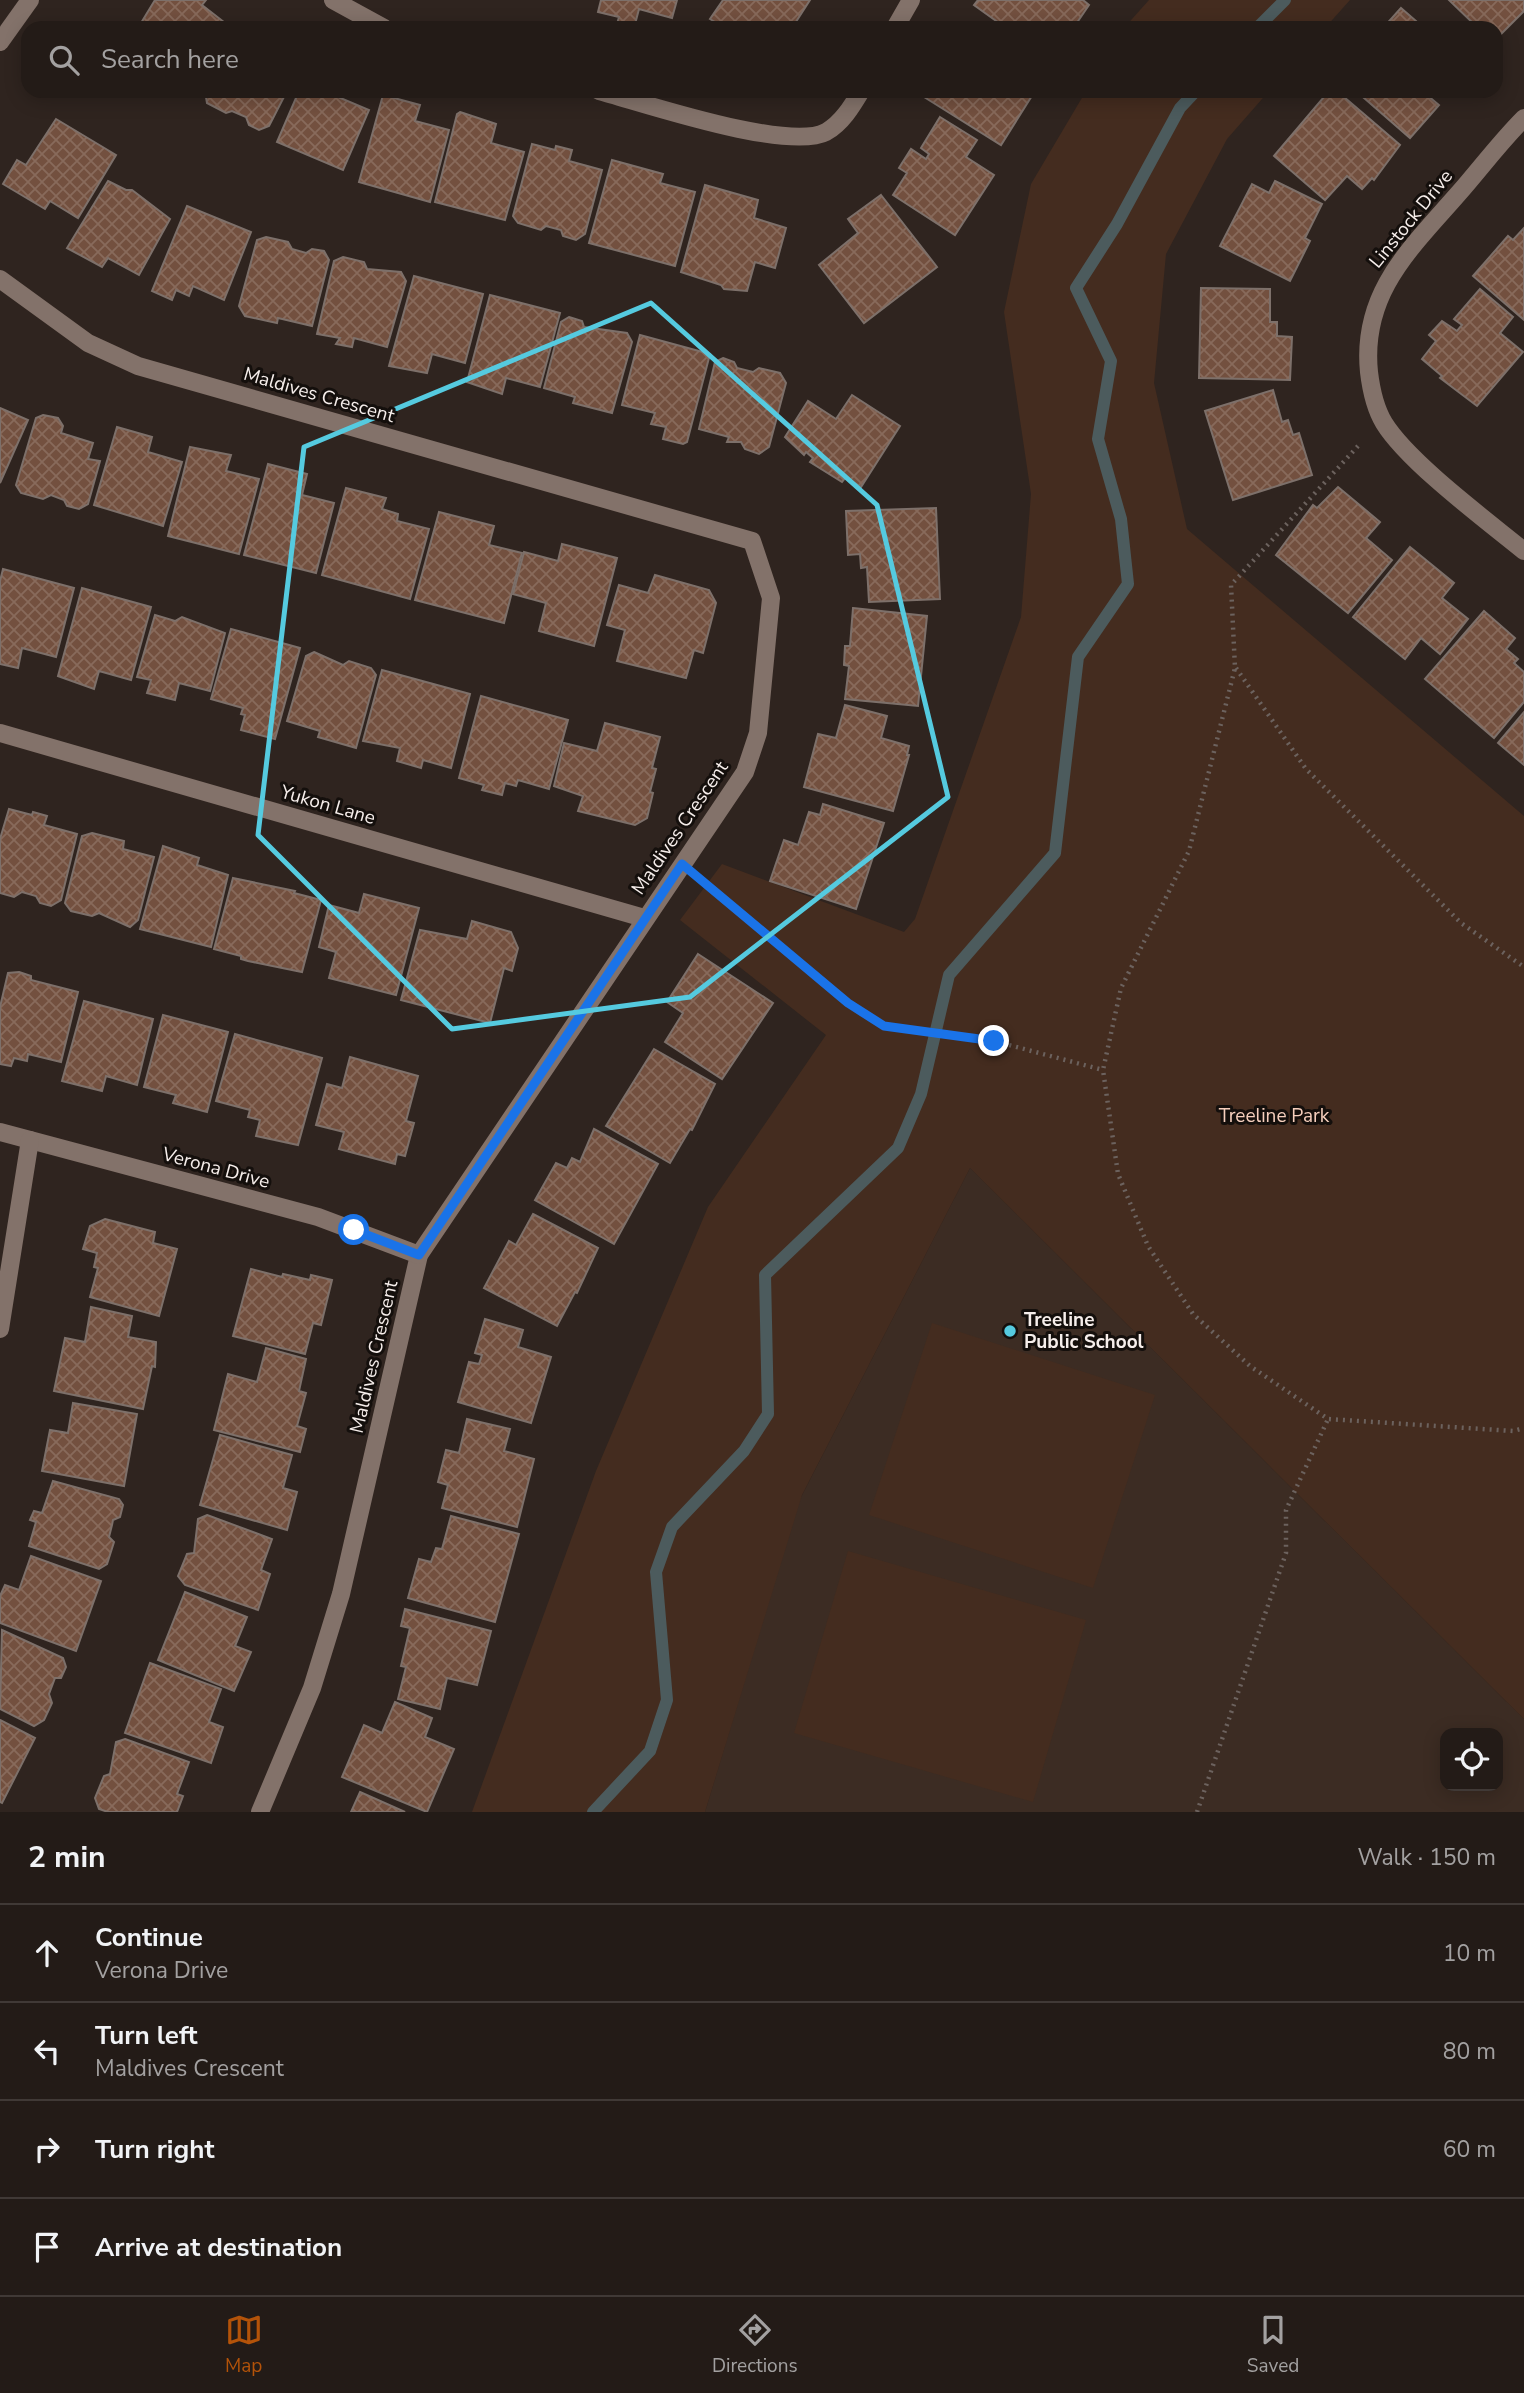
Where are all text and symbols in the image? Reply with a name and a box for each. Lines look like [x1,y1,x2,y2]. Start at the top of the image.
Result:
search box [21,21,1503,98]
icon: search [45,41,83,79]
text: Search here [101,42,239,77]
street label: Linstock Drive [1363,164,1459,274]
street label: Maldives Crescent [240,361,398,429]
street label: Maldives Crescent [626,756,735,900]
street label: Yukon Lane [277,779,378,831]
route end [978,1025,1009,1056]
park label: Treeline Park [1219,1103,1330,1129]
street label: Verona Drive [158,1141,273,1195]
route start [338,1214,369,1245]
street label: Maldives Crescent [344,1278,404,1436]
place label: Treeline Public School [1024,1307,1144,1355]
marker: Treeline Public School [1002,1323,1018,1339]
map controls [1440,1728,1503,1791]
button: locate [1440,1728,1503,1791]
text: 2 min [28,1837,106,1878]
text: Walk · 150 m [1357,1842,1496,1873]
text: Continue [95,1920,203,1955]
icon: ahead [28,1934,66,1972]
text: 10 m [1443,1938,1496,1969]
text: Verona Drive [95,1955,228,1986]
text: Turn left [95,2018,198,2053]
icon: left [28,2032,66,2070]
text: 80 m [1443,2036,1496,2067]
text: Maldives Crescent [95,2053,284,2084]
icon: right [28,2130,66,2168]
text: Turn right [95,2132,214,2167]
text: 60 m [1443,2134,1496,2165]
icon: arrive [28,2228,66,2266]
text: Arrive at destination [95,2230,342,2265]
tab: Map [225,2311,263,2379]
tab: Directions [712,2311,798,2379]
tab: Saved [1247,2311,1299,2379]

